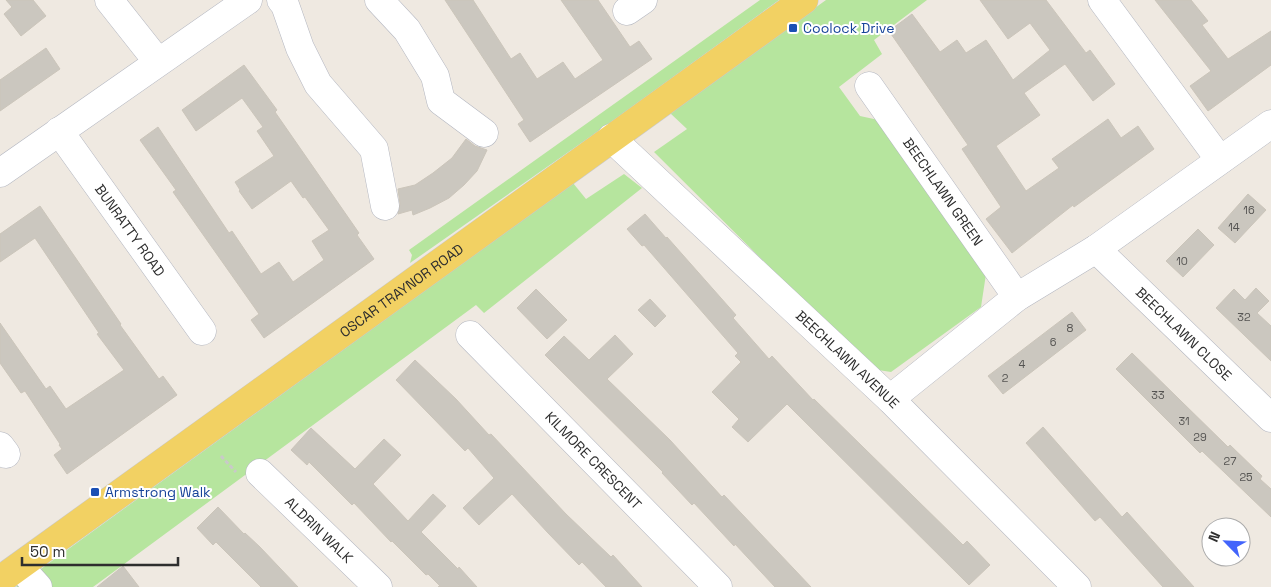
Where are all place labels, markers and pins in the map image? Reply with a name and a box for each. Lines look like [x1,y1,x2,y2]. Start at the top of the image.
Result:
place label: Coolock Drive [803,19,894,37]
marker: Coolock Drive [787,22,799,34]
place label: Armstrong Walk [105,483,211,501]
marker: Armstrong Walk [89,486,101,498]

